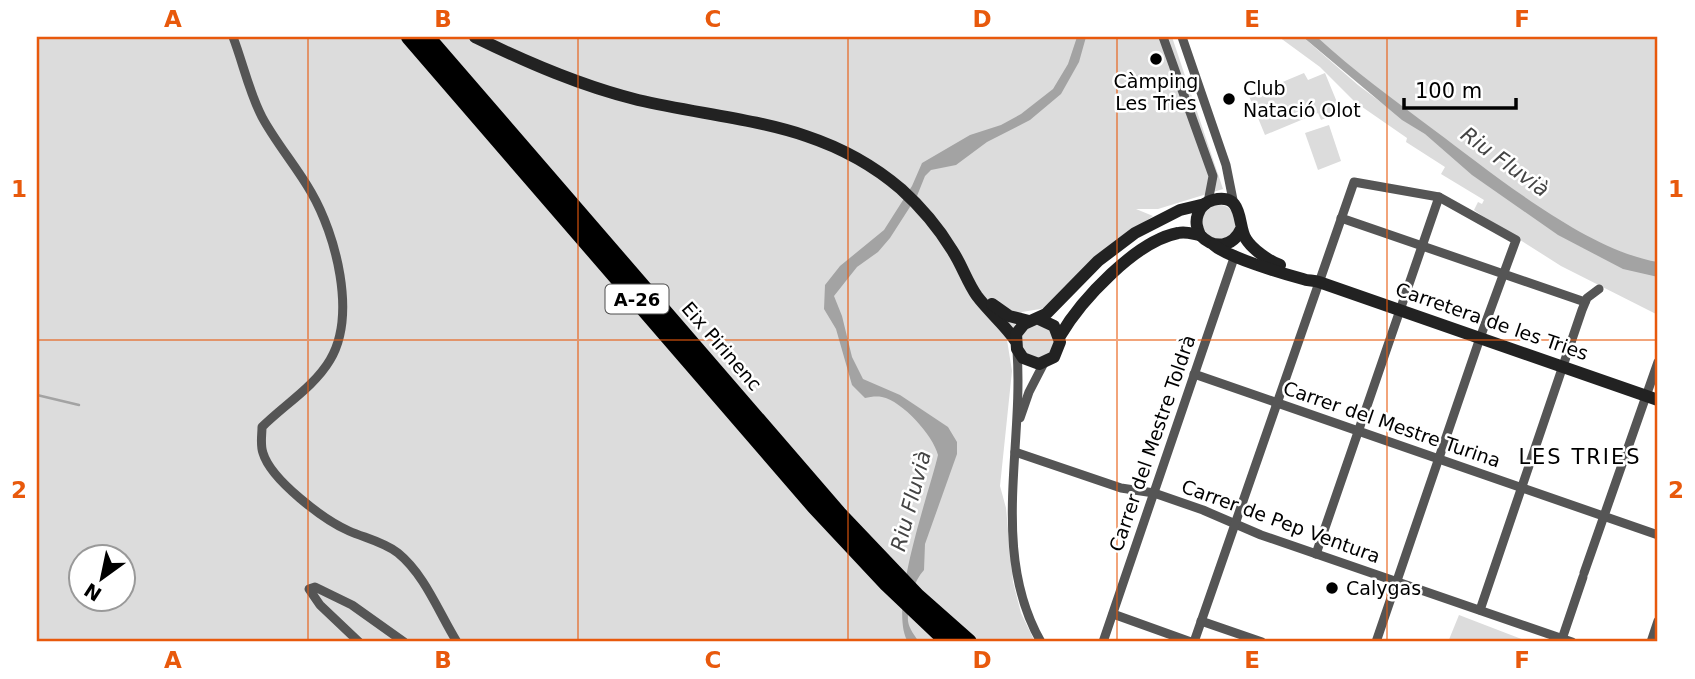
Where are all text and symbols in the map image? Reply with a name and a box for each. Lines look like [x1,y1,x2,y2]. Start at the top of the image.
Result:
text: A [164,6,182,32]
text: B [434,6,452,32]
text: C [705,6,721,32]
text: D [972,6,992,32]
text: E [1244,6,1260,32]
text: F [1514,6,1530,32]
marker: Càmping Les Tries [1148,51,1164,67]
scale bar [1404,66,1516,110]
place label: Càmping Les Tries [1114,70,1198,114]
place label: Club Natació Olot [1243,77,1361,121]
text: 100 m [1415,79,1482,103]
marker: Club Natació Olot [1221,91,1237,107]
water label: Riu Fluvià [1456,122,1554,202]
text: 1 [11,176,27,202]
text: 1 [1668,176,1684,202]
street label: Carretera de les Tries [1393,278,1591,364]
road number: A-26 [606,284,668,314]
street label: Eix Pirinenc [678,297,766,395]
street label: Carrer del Mestre Toldrà [1105,332,1199,554]
street label: Carrer del Mestre Turina [1280,376,1504,472]
district label: LES TRIES [1518,445,1642,469]
water label: Riu Fluvià [886,448,936,554]
street label: Carrer de Pep Ventura [1179,475,1383,567]
text: 2 [11,477,27,503]
text: 2 [1668,477,1684,503]
north arrow [66,542,136,612]
place label: Calygas [1346,577,1421,599]
text: N [80,579,105,606]
marker: Calygas [1324,580,1340,596]
text: A [164,647,182,673]
text: B [434,647,452,673]
text: C [705,647,721,673]
text: D [972,647,992,673]
text: E [1244,647,1260,673]
text: F [1514,647,1530,673]

